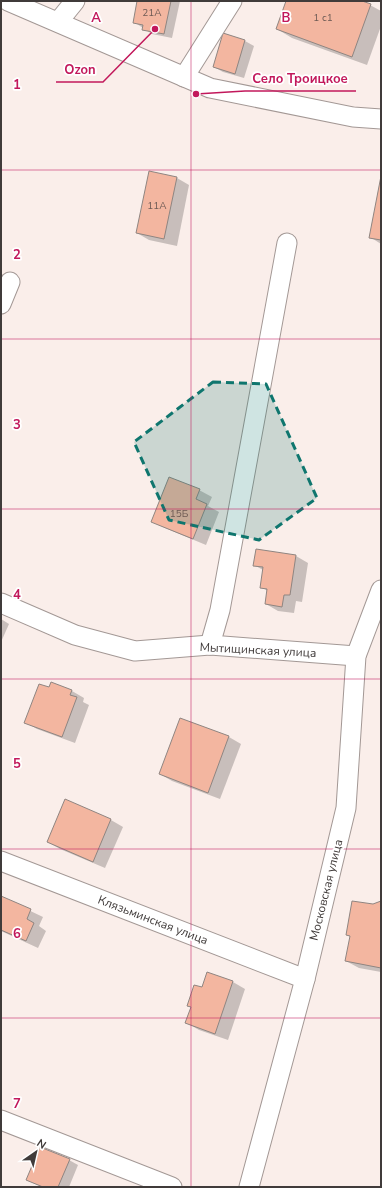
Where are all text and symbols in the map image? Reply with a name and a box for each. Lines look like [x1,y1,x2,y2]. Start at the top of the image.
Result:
house number: 21А [142,6,162,20]
text: A [91,9,101,27]
text: B [282,9,291,27]
house number: 1 с1 [313,11,333,25]
callout: Ozon [56,57,103,82]
text: Ozon [64,61,96,79]
callout: Село Троицкое [245,66,356,91]
text: Село Троицкое [252,70,348,88]
text: 1 [13,76,21,94]
house number: 11А [147,199,167,213]
text: 2 [13,246,21,264]
text: 3 [13,416,21,434]
house number: 15Б [170,507,189,521]
text: 4 [13,586,21,604]
street label: Мытищинская улица [199,639,317,661]
text: 5 [13,755,21,773]
street label: Московская улица [306,838,346,942]
street label: Клязьминская улица [96,892,210,948]
text: 6 [13,925,21,943]
text: 7 [13,1095,21,1113]
north arrow [16,1132,56,1172]
text: N [34,1136,49,1153]

